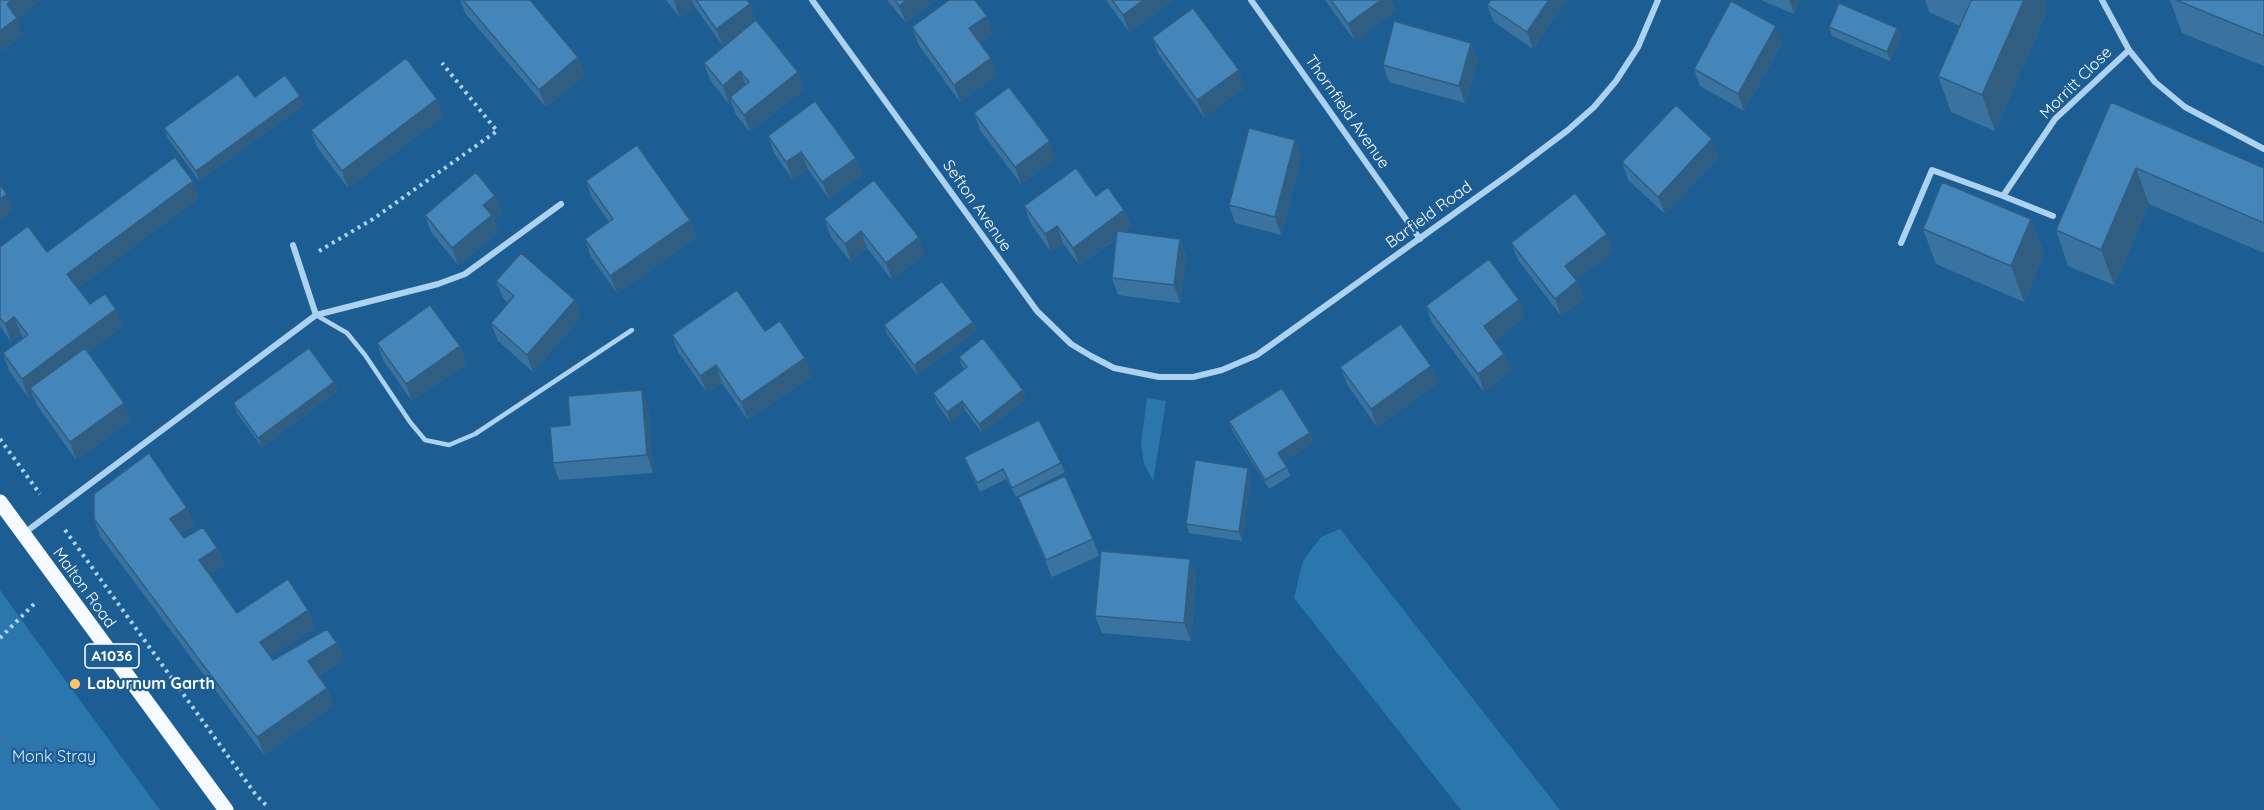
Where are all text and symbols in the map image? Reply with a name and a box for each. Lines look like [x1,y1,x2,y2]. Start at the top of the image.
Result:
street label: Morritt Close [2036,43,2116,123]
street label: Thornfield Avenue [1301,51,1393,173]
street label: Sefton Avenue [938,157,1016,255]
street label: Barfield Road [1382,177,1476,253]
street label: Malton Road [48,544,120,632]
road number: A1036 [85,644,139,668]
place label: Laburnum Garth [87,674,215,694]
marker: Laburnum Garth [68,677,82,691]
park label: Monk Stray [12,747,96,767]

